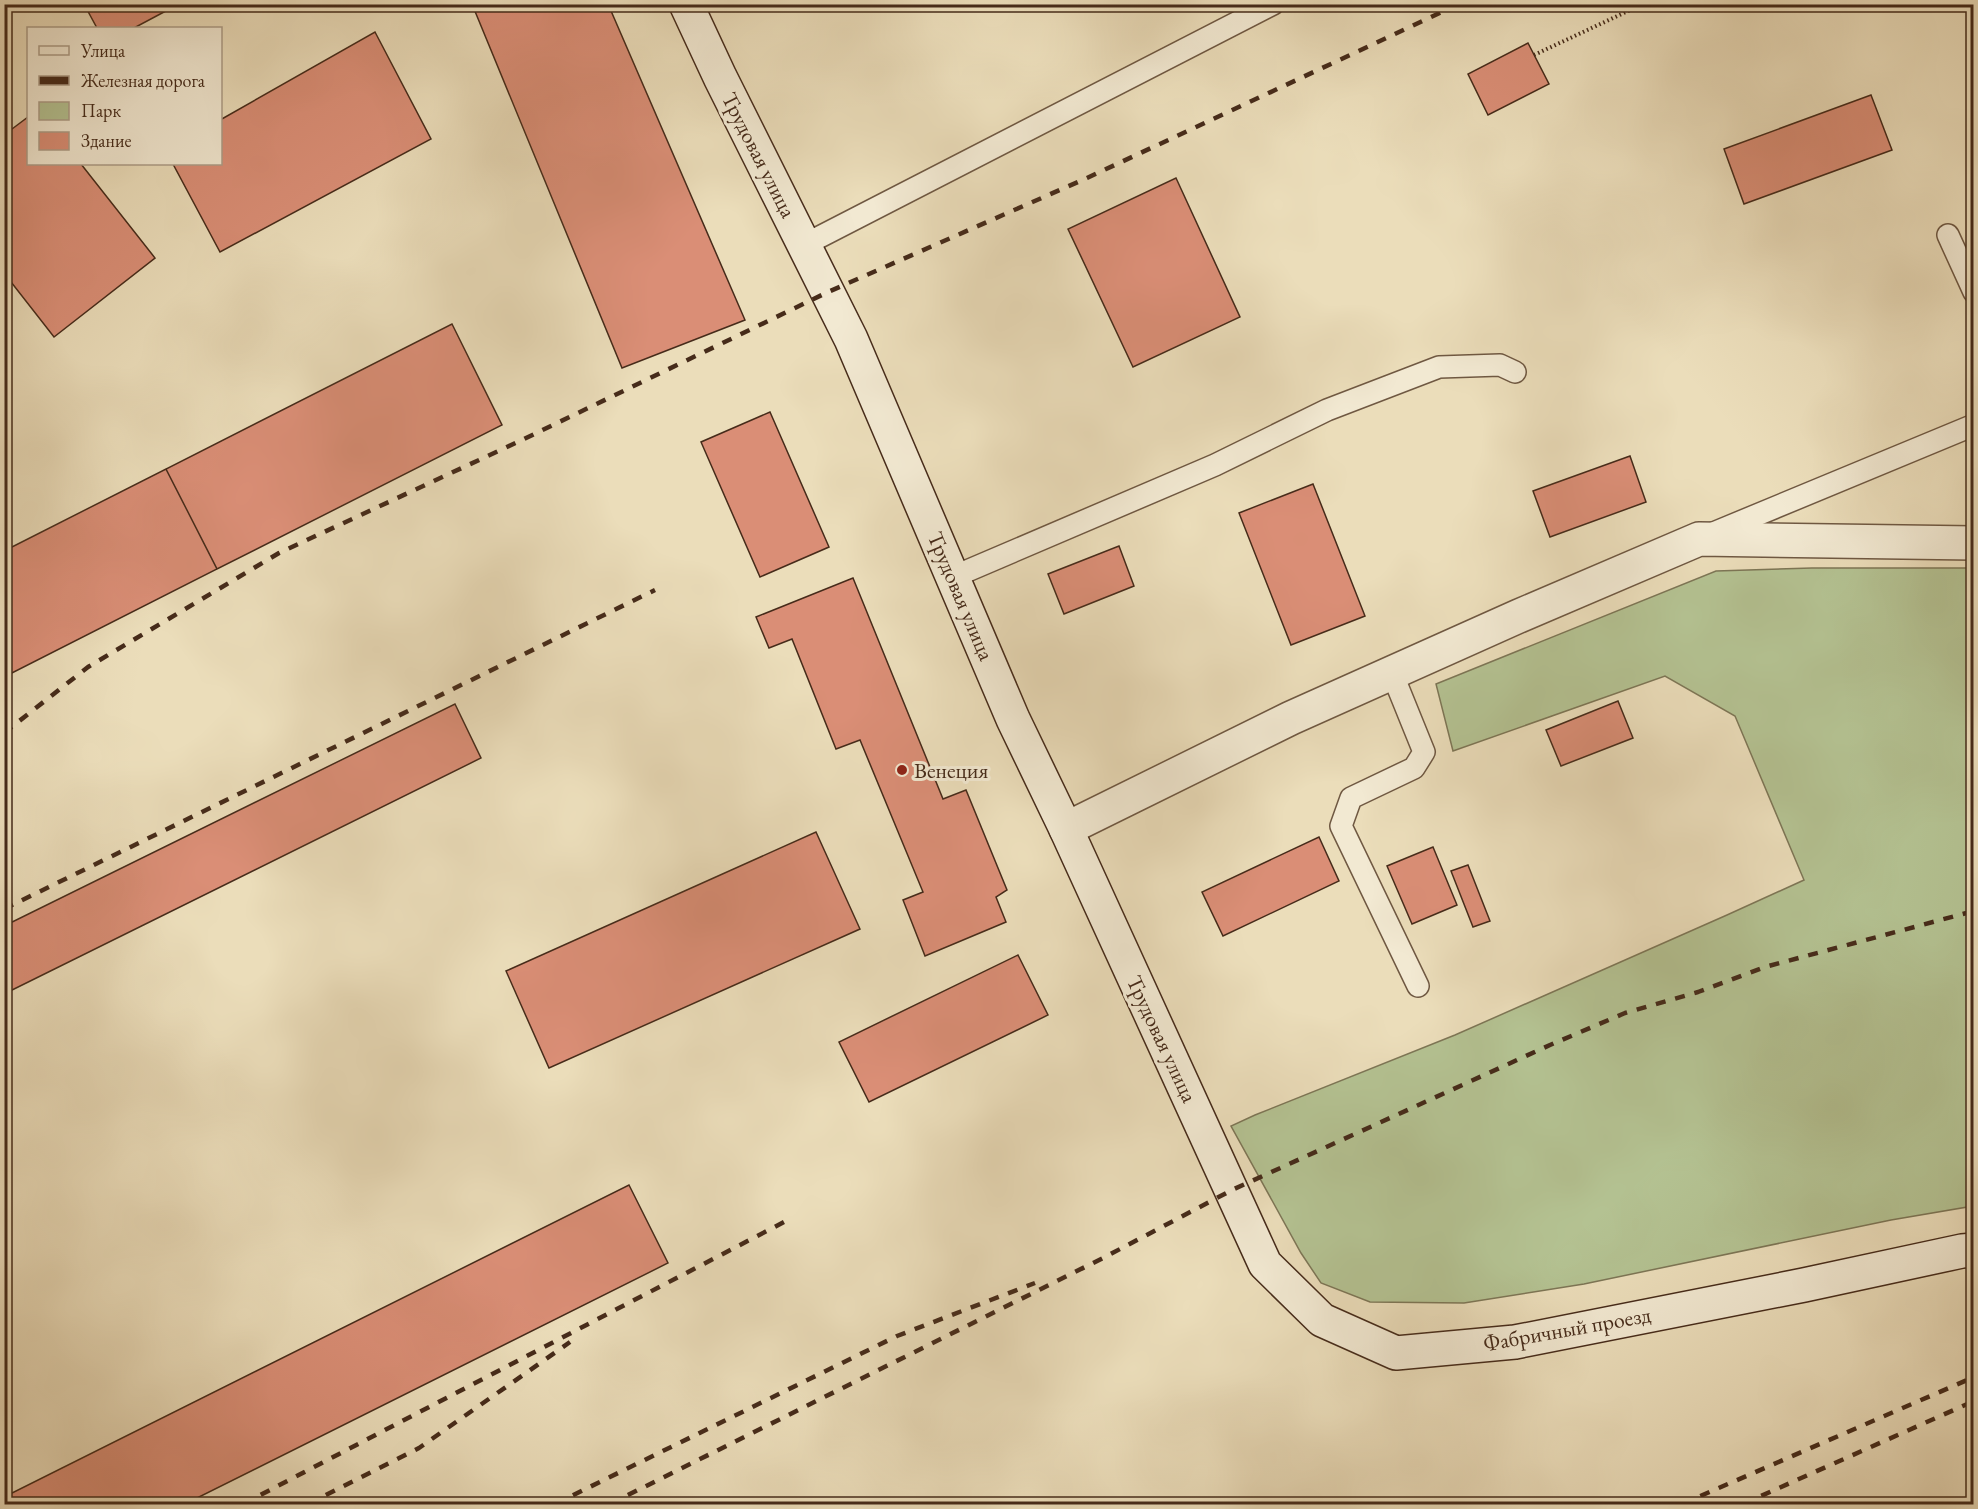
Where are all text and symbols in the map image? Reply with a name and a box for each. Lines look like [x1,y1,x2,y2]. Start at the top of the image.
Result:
legend [27,27,222,165]
text: Улица [80,39,126,62]
text: Железная дорога [80,69,206,92]
street label: Трудовая улица [715,87,803,223]
text: Парк [81,99,121,122]
text: Здание [81,129,131,152]
street label: Трудовая улица [921,527,1001,665]
place label: Венеция [914,756,988,785]
marker: Венеция [895,763,909,777]
street label: Трудовая улица [1120,971,1204,1107]
street label: Фабричный проезд [1481,1300,1653,1358]

